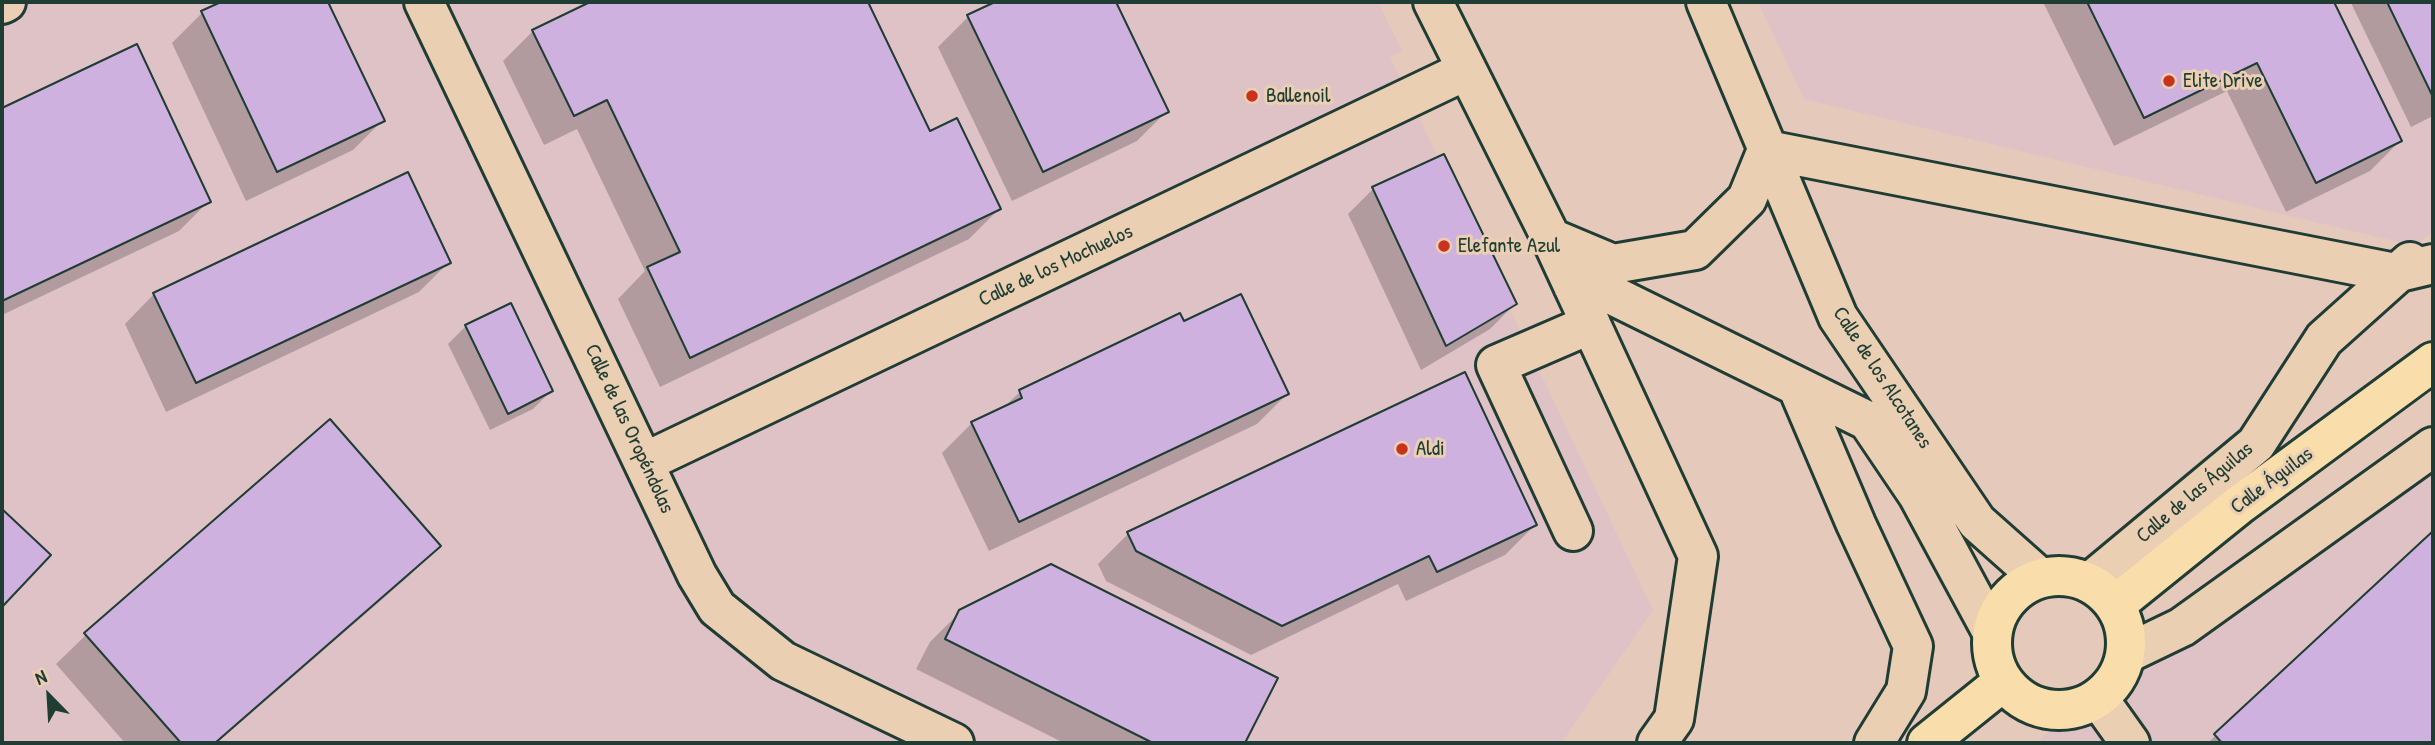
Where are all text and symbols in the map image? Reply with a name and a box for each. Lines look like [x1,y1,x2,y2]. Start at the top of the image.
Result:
place label: Elite Drive [2183,68,2263,94]
marker: Elite Drive [2161,73,2177,89]
place label: Ballenoil [1266,83,1331,109]
marker: Ballenoil [1244,88,1260,104]
street label: Calle de los Mochuelos [975,219,1137,313]
place label: Elefante Azul [1458,233,1560,259]
marker: Elefante Azul [1436,238,1452,254]
street label: Calle de los Alcotanes [1827,302,1937,454]
street label: Calle de las Oropéndolas [579,340,679,518]
place label: Aldi [1416,436,1445,462]
street label: Calle de las Águilas [2131,437,2259,549]
marker: Aldi [1394,441,1410,457]
street label: Calle Águilas [2226,442,2318,520]
north arrow [14,661,84,731]
text: N [31,663,50,691]

